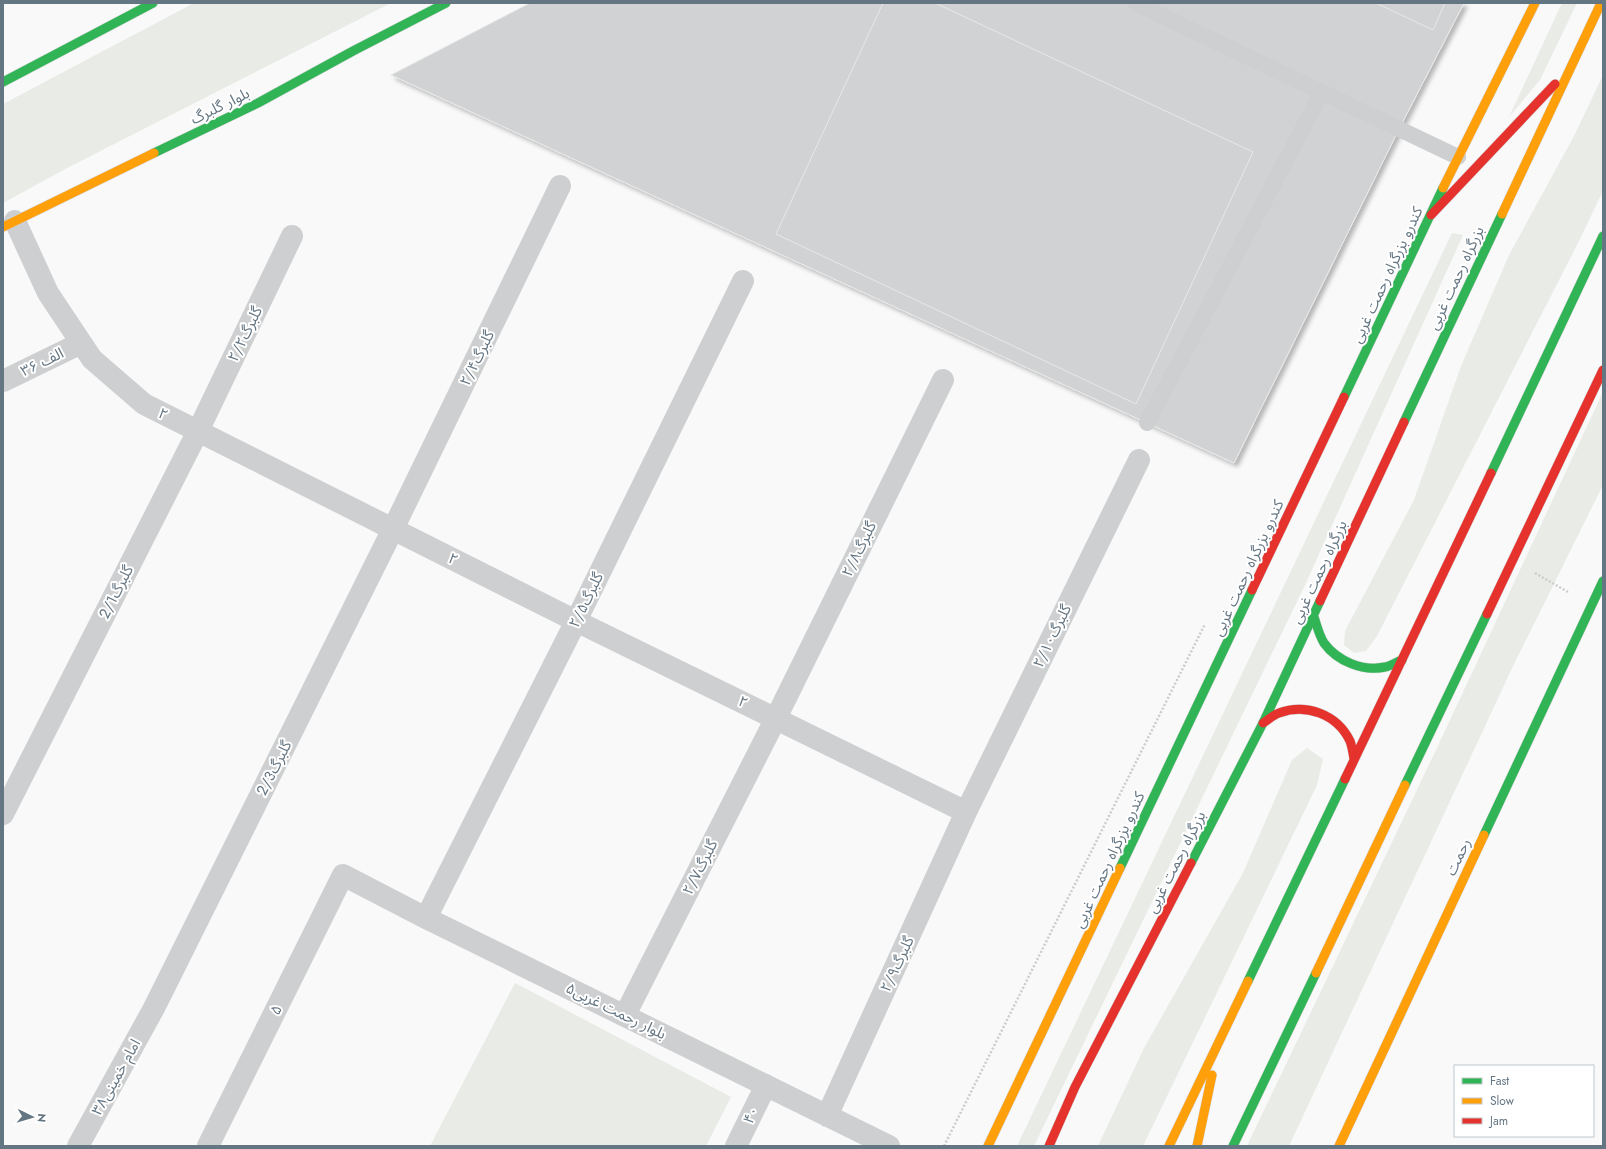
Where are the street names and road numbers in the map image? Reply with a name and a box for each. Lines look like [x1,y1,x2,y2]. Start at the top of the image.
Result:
street label: بلوار گلبرگ [187,82,253,130]
street label: کندرو بزرگراه رحمت غربی [1346,202,1429,347]
street label: بزرگراه رحمت غربی [1422,223,1490,333]
street label: گلبرگ۲/۲ [222,302,268,365]
street label: گلبرگ۲/۴ [454,326,500,389]
street label: ۳۶ الف [17,342,67,382]
street label: ۲ [154,402,172,426]
street label: کندرو بزرگراه رحمت غربی [1207,495,1290,640]
street label: گلبرگ۲/۸ [836,517,882,580]
street label: بزرگراه رحمت غربی [1285,517,1353,627]
street label: ۲ [444,547,462,571]
street label: 2/1گلبرگ [93,561,139,623]
street label: گلبرگ۲/۵ [563,568,609,631]
street label: گلبرگ۲/۱۰ [1027,600,1077,671]
street label: ۲ [734,690,752,714]
street label: 2/3گلبرگ [251,736,298,799]
street label: کندرو بزرگراه رحمت غربی [1068,787,1151,932]
street label: بزرگراه رحمت غربی [1141,807,1211,917]
street label: گلبرگ۲/۷ [677,835,724,898]
street label: رحمت [1440,835,1476,879]
street label: گلبرگ۲/۹ [875,932,920,995]
street label: بلوار رحمت غربی۵ [562,977,670,1045]
street label: ۵ [264,1001,288,1019]
street label: امام خمینی۳۸ [86,1035,146,1119]
street label: ۴۰ [737,1102,765,1128]

